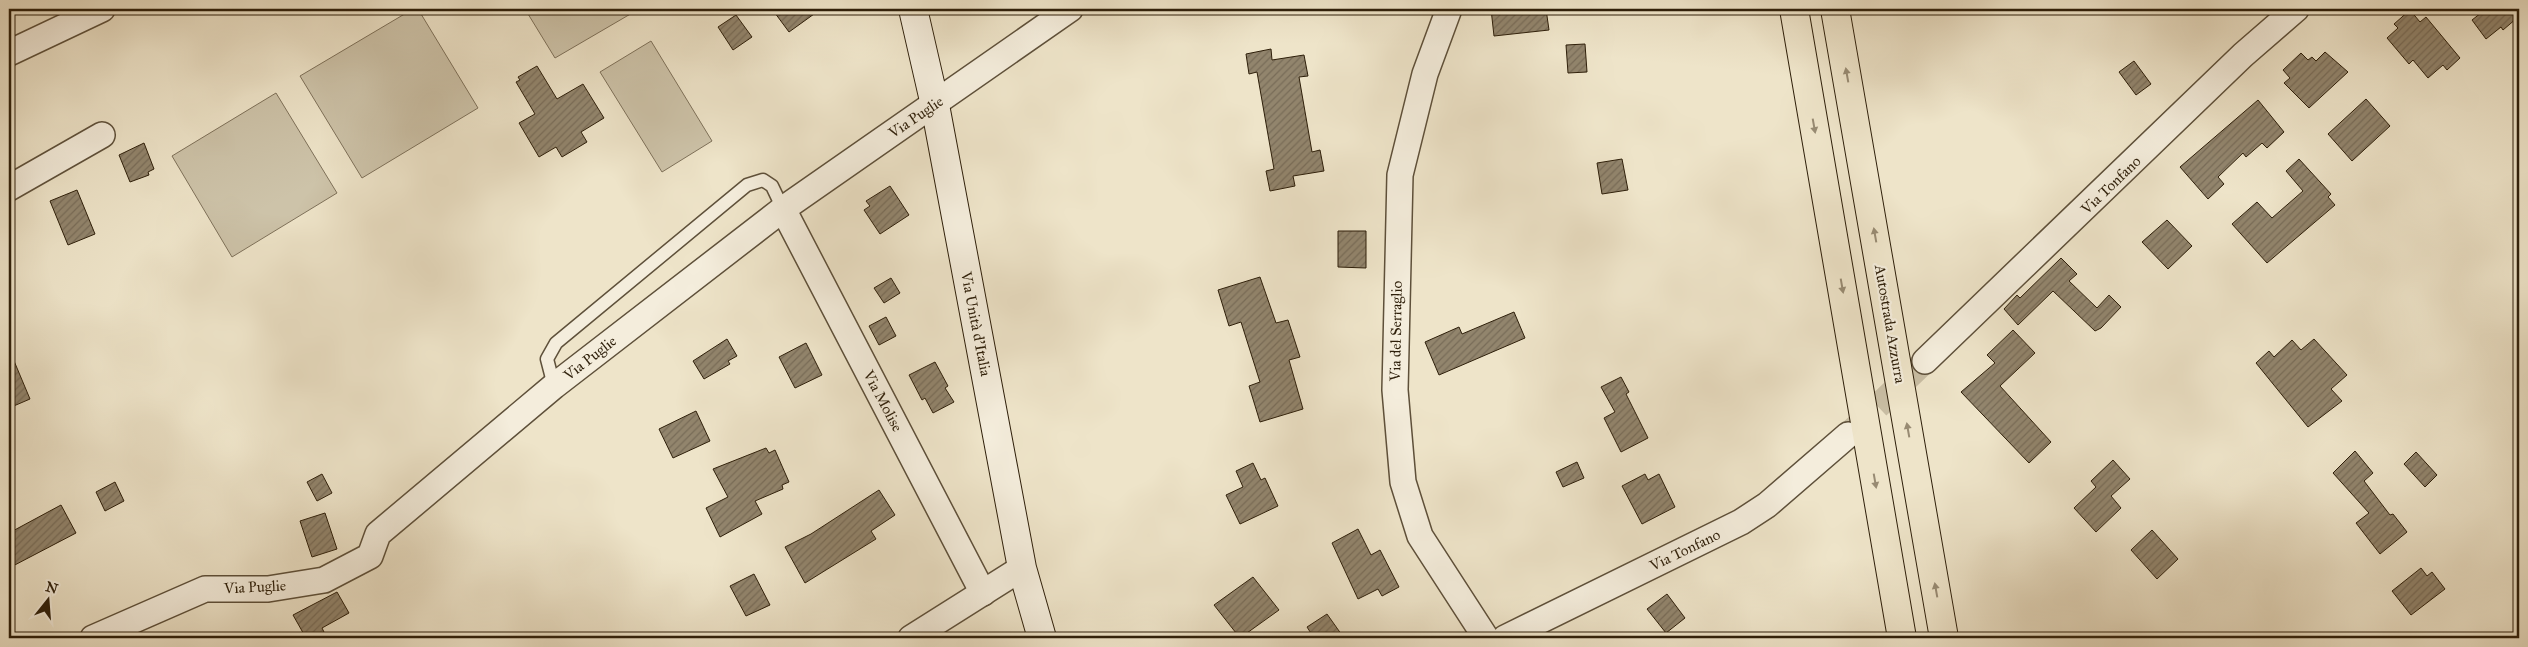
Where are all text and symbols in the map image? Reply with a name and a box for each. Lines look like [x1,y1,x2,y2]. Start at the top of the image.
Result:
one-way arrow [1842,67,1850,83]
street label: Via Puglie [884,92,947,142]
one-way arrow [1811,118,1819,134]
street label: Via Tonfano [2077,152,2145,219]
one-way arrow [1870,227,1878,243]
street label: Autostrada Azzurra [1871,262,1909,385]
street label: Via Unità d'Italia [957,269,995,378]
one-way arrow [1838,278,1846,294]
street label: Via del Serraglio [1386,280,1406,382]
street label: Via Puglie [559,332,620,385]
street label: Via Molise [859,366,907,435]
one-way arrow [1904,422,1912,438]
one-way arrow [1872,473,1880,489]
street label: Via Tonfano [1646,525,1723,575]
north arrow [22,574,72,624]
street label: Via Puglie [223,576,286,598]
text: N [43,578,60,598]
one-way arrow [1931,582,1939,598]

